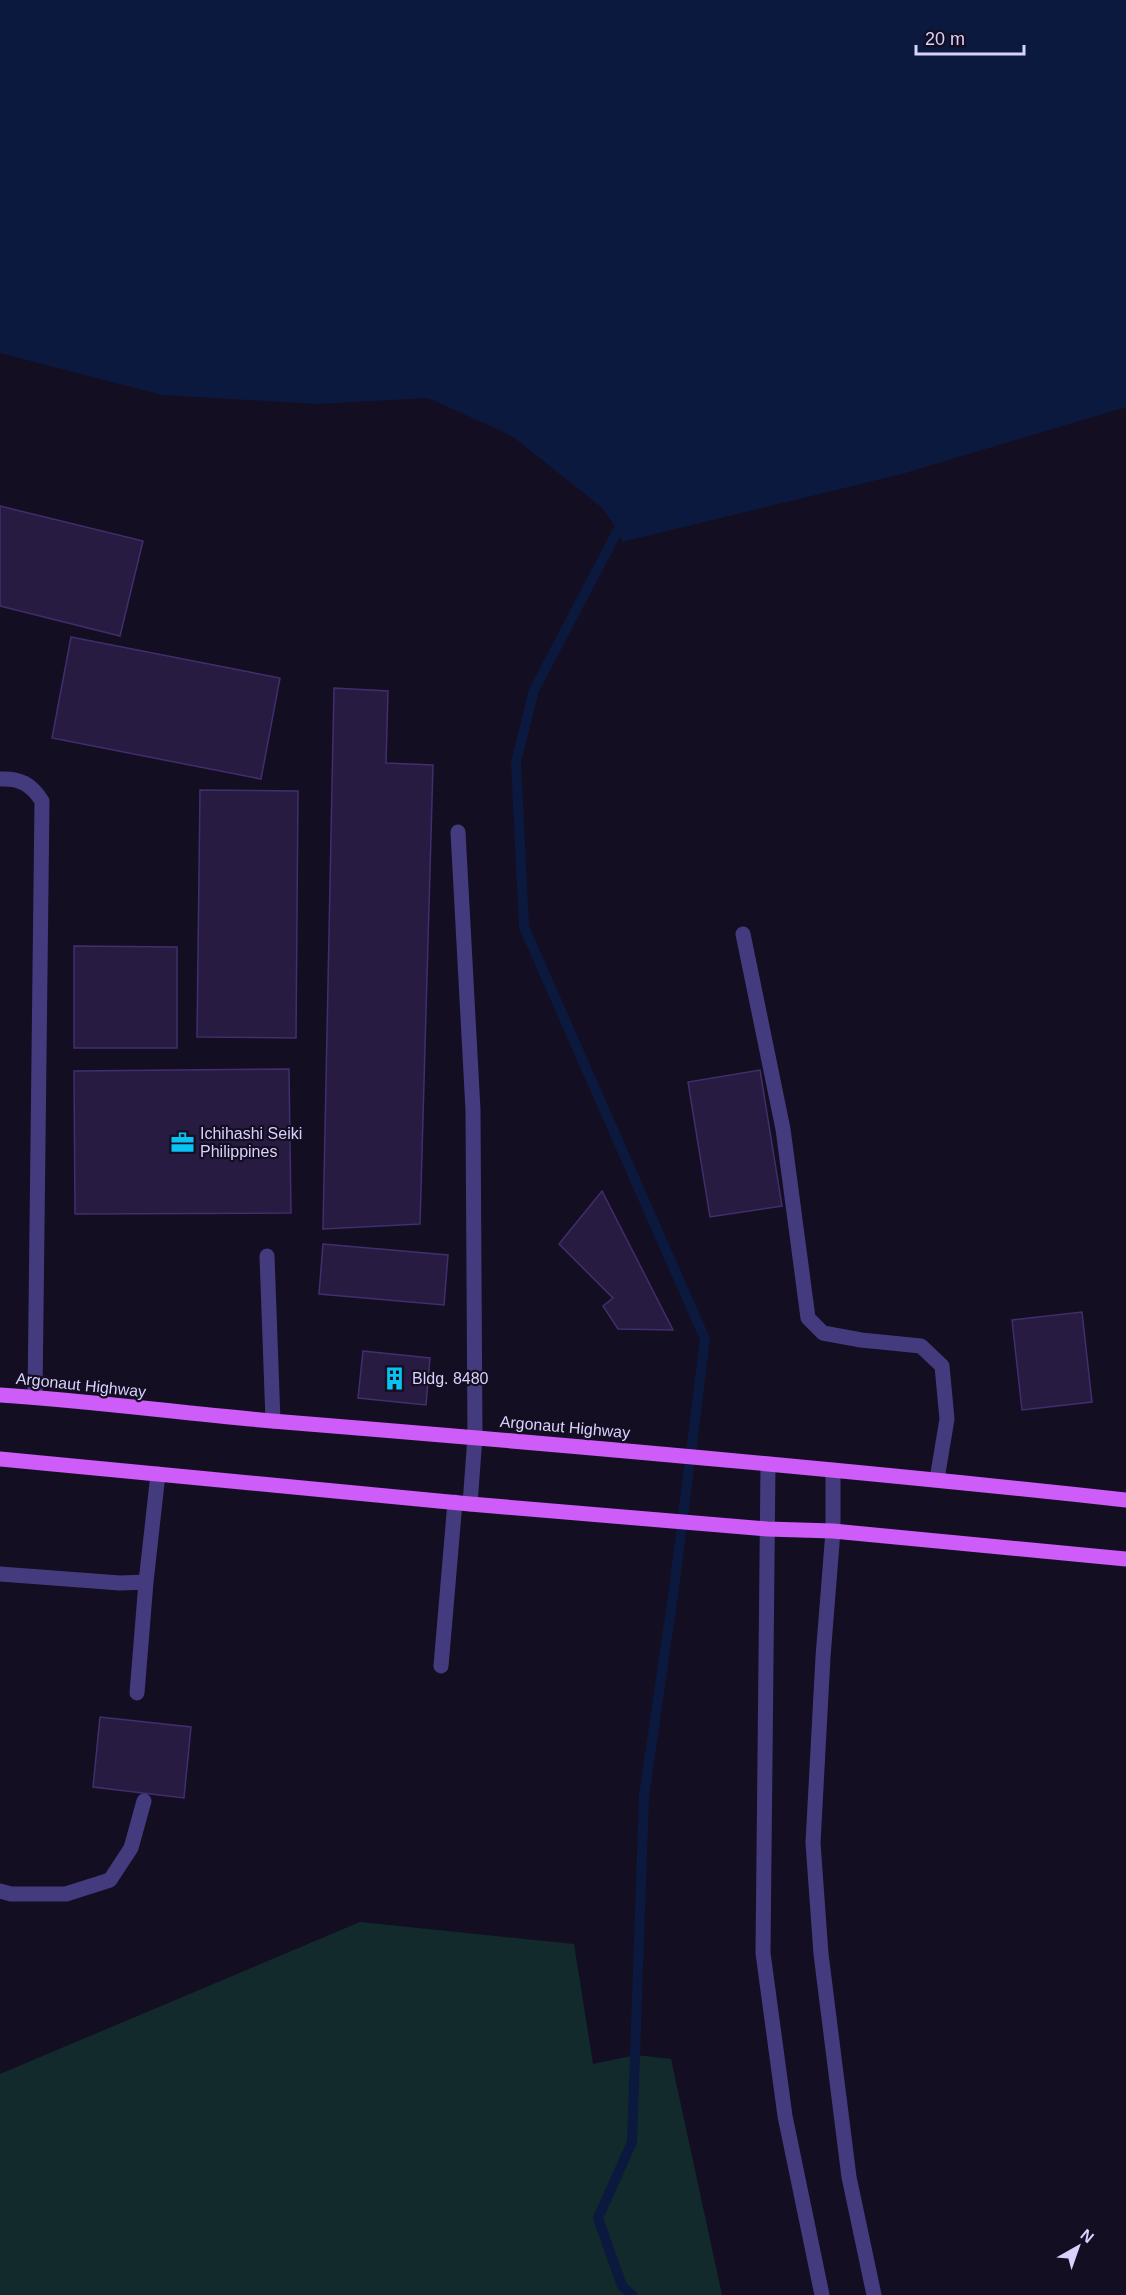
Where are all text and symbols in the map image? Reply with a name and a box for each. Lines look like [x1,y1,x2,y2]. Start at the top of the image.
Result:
scale bar [916,18,1024,56]
text: 20 m [925,29,965,49]
place label: Ichihashi Seiki Philippines [200,1125,302,1160]
office icon: Ichihashi Seiki Philippines [169,1129,195,1155]
building icon: Bldg. 8480 [381,1365,407,1391]
street label: Argonaut Highway [15,1370,147,1400]
place label: Bldg. 8480 [412,1370,489,1387]
street label: Argonaut Highway [499,1413,631,1441]
north arrow [1048,2217,1108,2277]
text: N [1077,2226,1097,2246]

